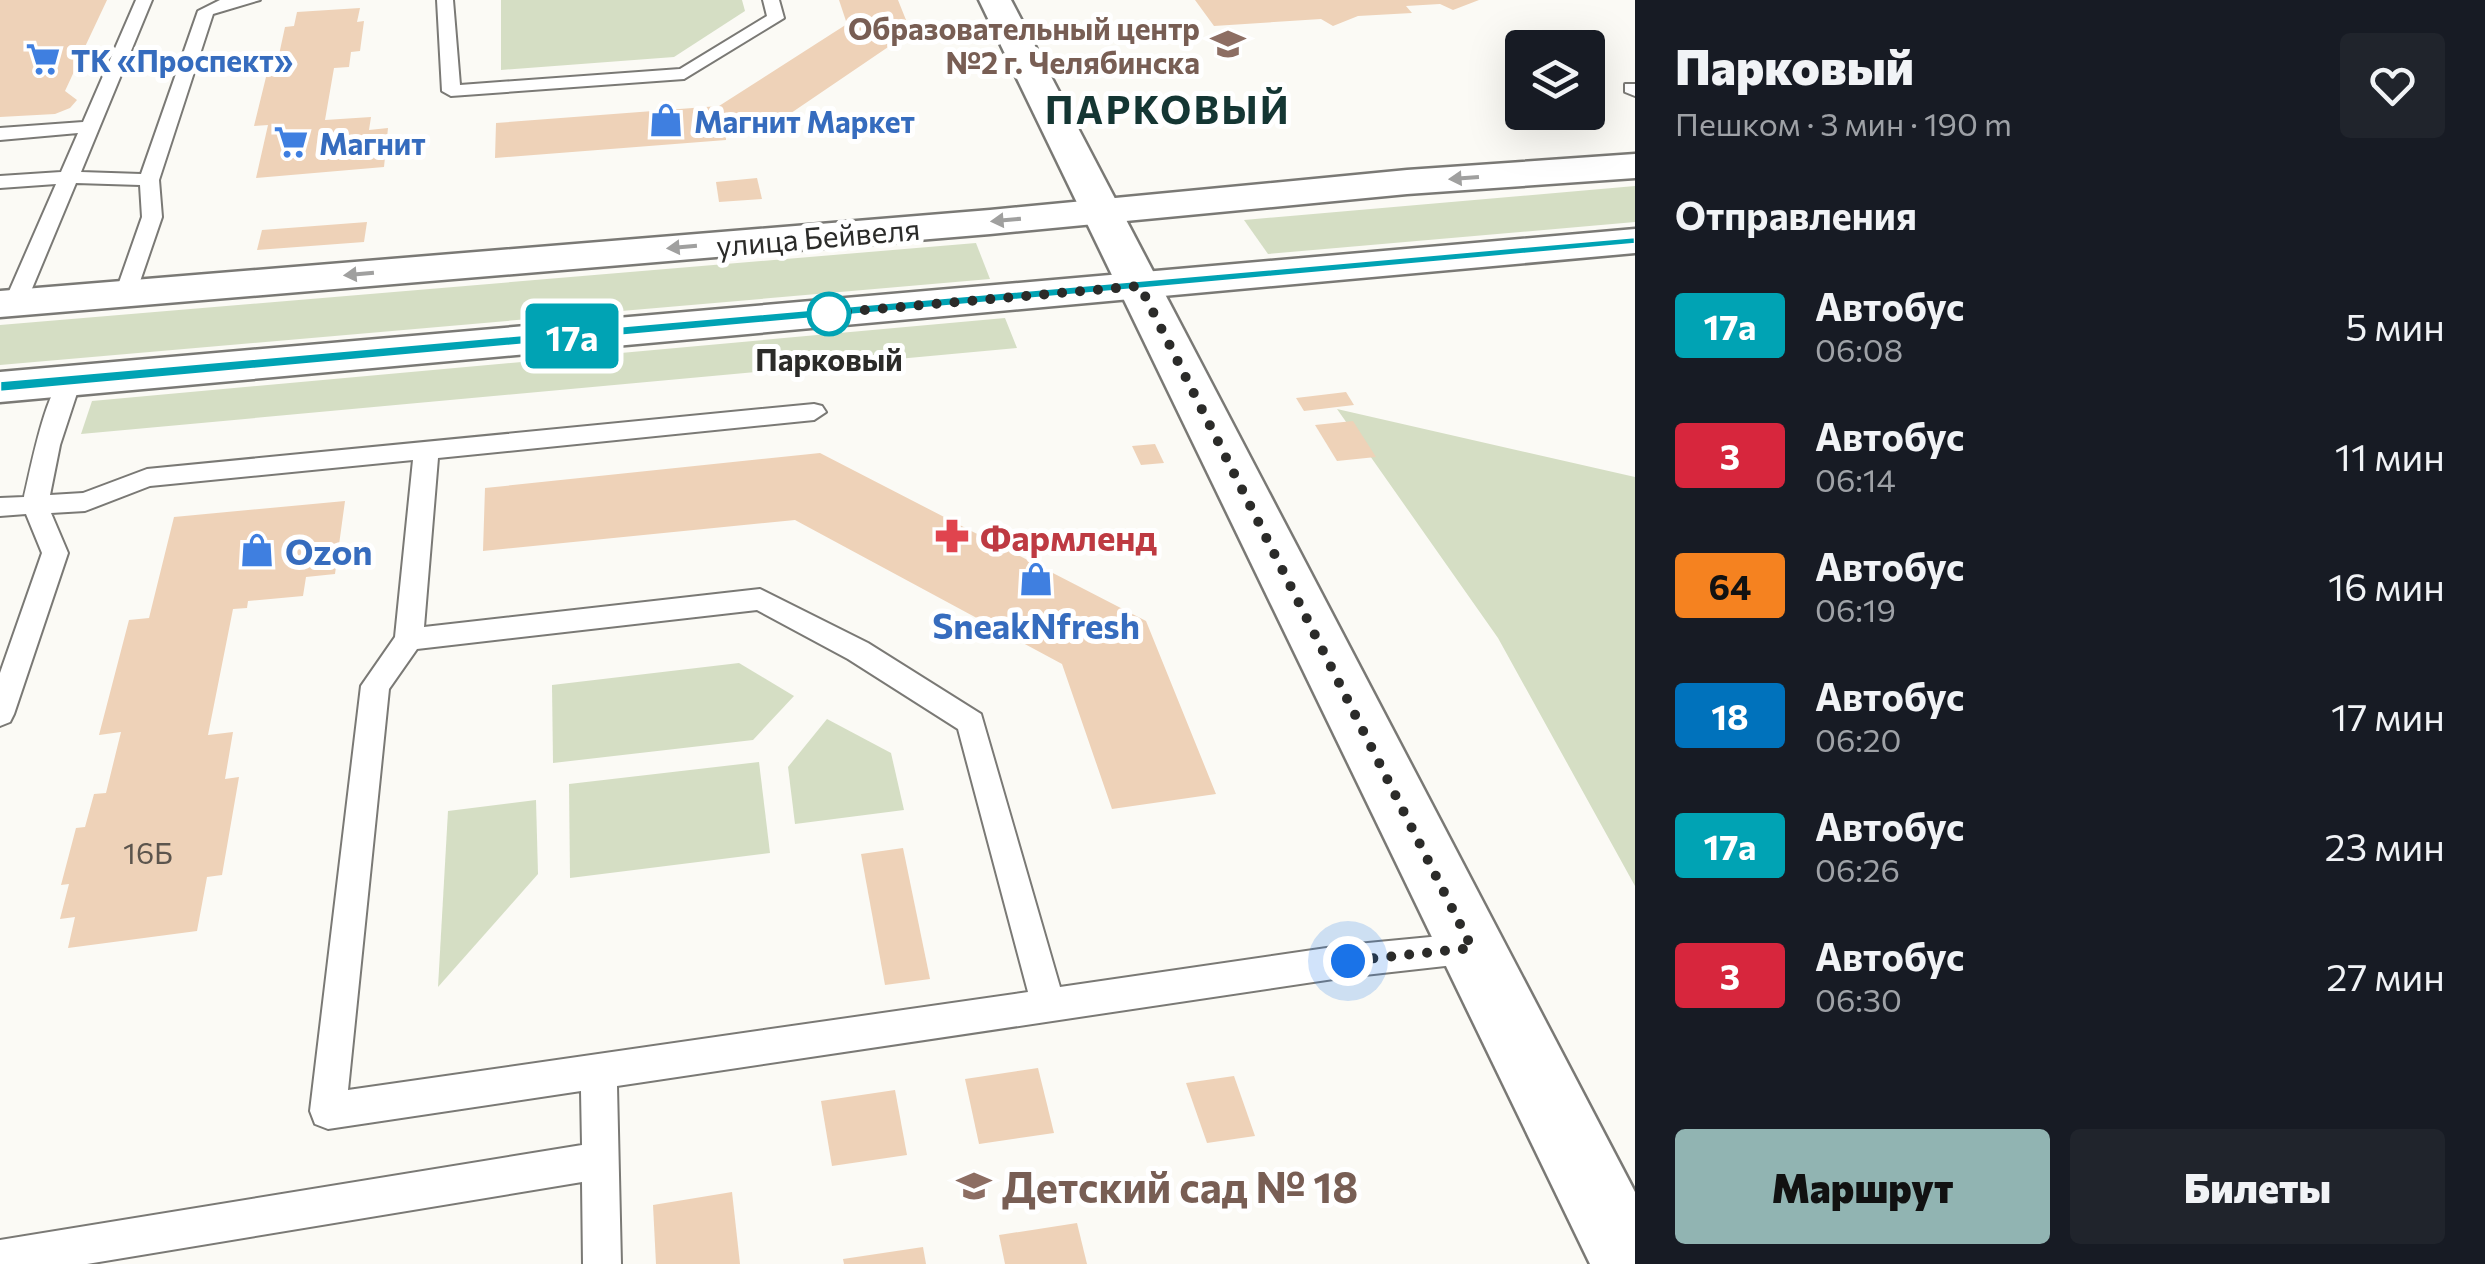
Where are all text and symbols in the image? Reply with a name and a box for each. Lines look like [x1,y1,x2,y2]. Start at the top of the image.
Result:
place label: Образовательный центр №2 г. Челябинска [848,9,1200,80]
school or university icon: Образовательный центр №2 г. Челябинска [1209,25,1247,63]
map controls [1505,30,1605,130]
button: layers [1505,30,1605,130]
button: heart [2340,33,2445,138]
text: Парковый [1675,36,1914,95]
supermarket icon: ТК «Проспект» [24,40,62,78]
place label: ТК «Проспект» [71,41,293,78]
district label: ПАРКОВЫЙ [1045,85,1291,132]
shop icon: Магнит Маркет [647,101,685,139]
place label: Магнит Маркет [694,102,915,139]
text: Пешком · 3 мин · 190 m [1675,103,2012,143]
supermarket icon: Магнит [272,123,310,161]
place label: Магнит [319,124,426,161]
one-way arrow [1447,171,1479,187]
text: Отправления [1675,191,1917,238]
street label: улица Бейвеля [715,209,921,263]
one-way arrow [990,212,1022,228]
one-way arrow [666,239,698,255]
one-way arrow [342,267,374,283]
text: Автобус [1815,282,1965,329]
marker: Парковый [808,293,850,335]
text: 5 мин [2345,302,2445,349]
line badge: 17a [514,304,630,368]
text: 17a [1703,304,1757,347]
text: 17a [545,315,599,358]
text: 06:08 [1815,329,1903,369]
place label: Парковый [755,340,903,377]
text: Автобус [1815,412,1965,459]
text: 11 мин [2335,432,2445,479]
text: 3 [1720,434,1740,477]
text: 06:14 [1815,459,1896,499]
place label: Фармленд [980,515,1158,558]
pharmacy icon: Фармленд [933,517,971,555]
place label: Ozon [285,529,373,572]
shop icon: Ozon [238,531,276,569]
text: Автобус [1815,542,1965,589]
shop icon: SneakNfresh [1017,560,1055,598]
text: 16 мин [2328,562,2445,609]
text: 64 [1708,564,1752,607]
text: 06:19 [1815,589,1896,629]
place label: SneakNfresh [932,603,1140,646]
text: Автобус [1815,672,1965,719]
text: 17 мин [2331,692,2445,739]
text: 18 [1711,694,1749,737]
text: 06:20 [1815,719,1901,759]
text: Автобус [1815,802,1965,849]
text: 23 мин [2324,822,2445,869]
text: 17a [1703,824,1757,867]
house number: 16Б [123,833,173,870]
text: 06:26 [1815,849,1900,889]
text: Автобус [1815,932,1965,979]
your location [1323,936,1373,986]
text: 27 мин [2326,952,2445,999]
text: 3 [1720,954,1740,997]
text: 06:30 [1815,979,1902,1019]
button: Маршрут [1675,1129,2050,1244]
button: Билеты [2070,1129,2445,1244]
place label: Детский сад № 18 [1002,1160,1358,1212]
school or university icon: Детский сад № 18 [955,1167,993,1205]

